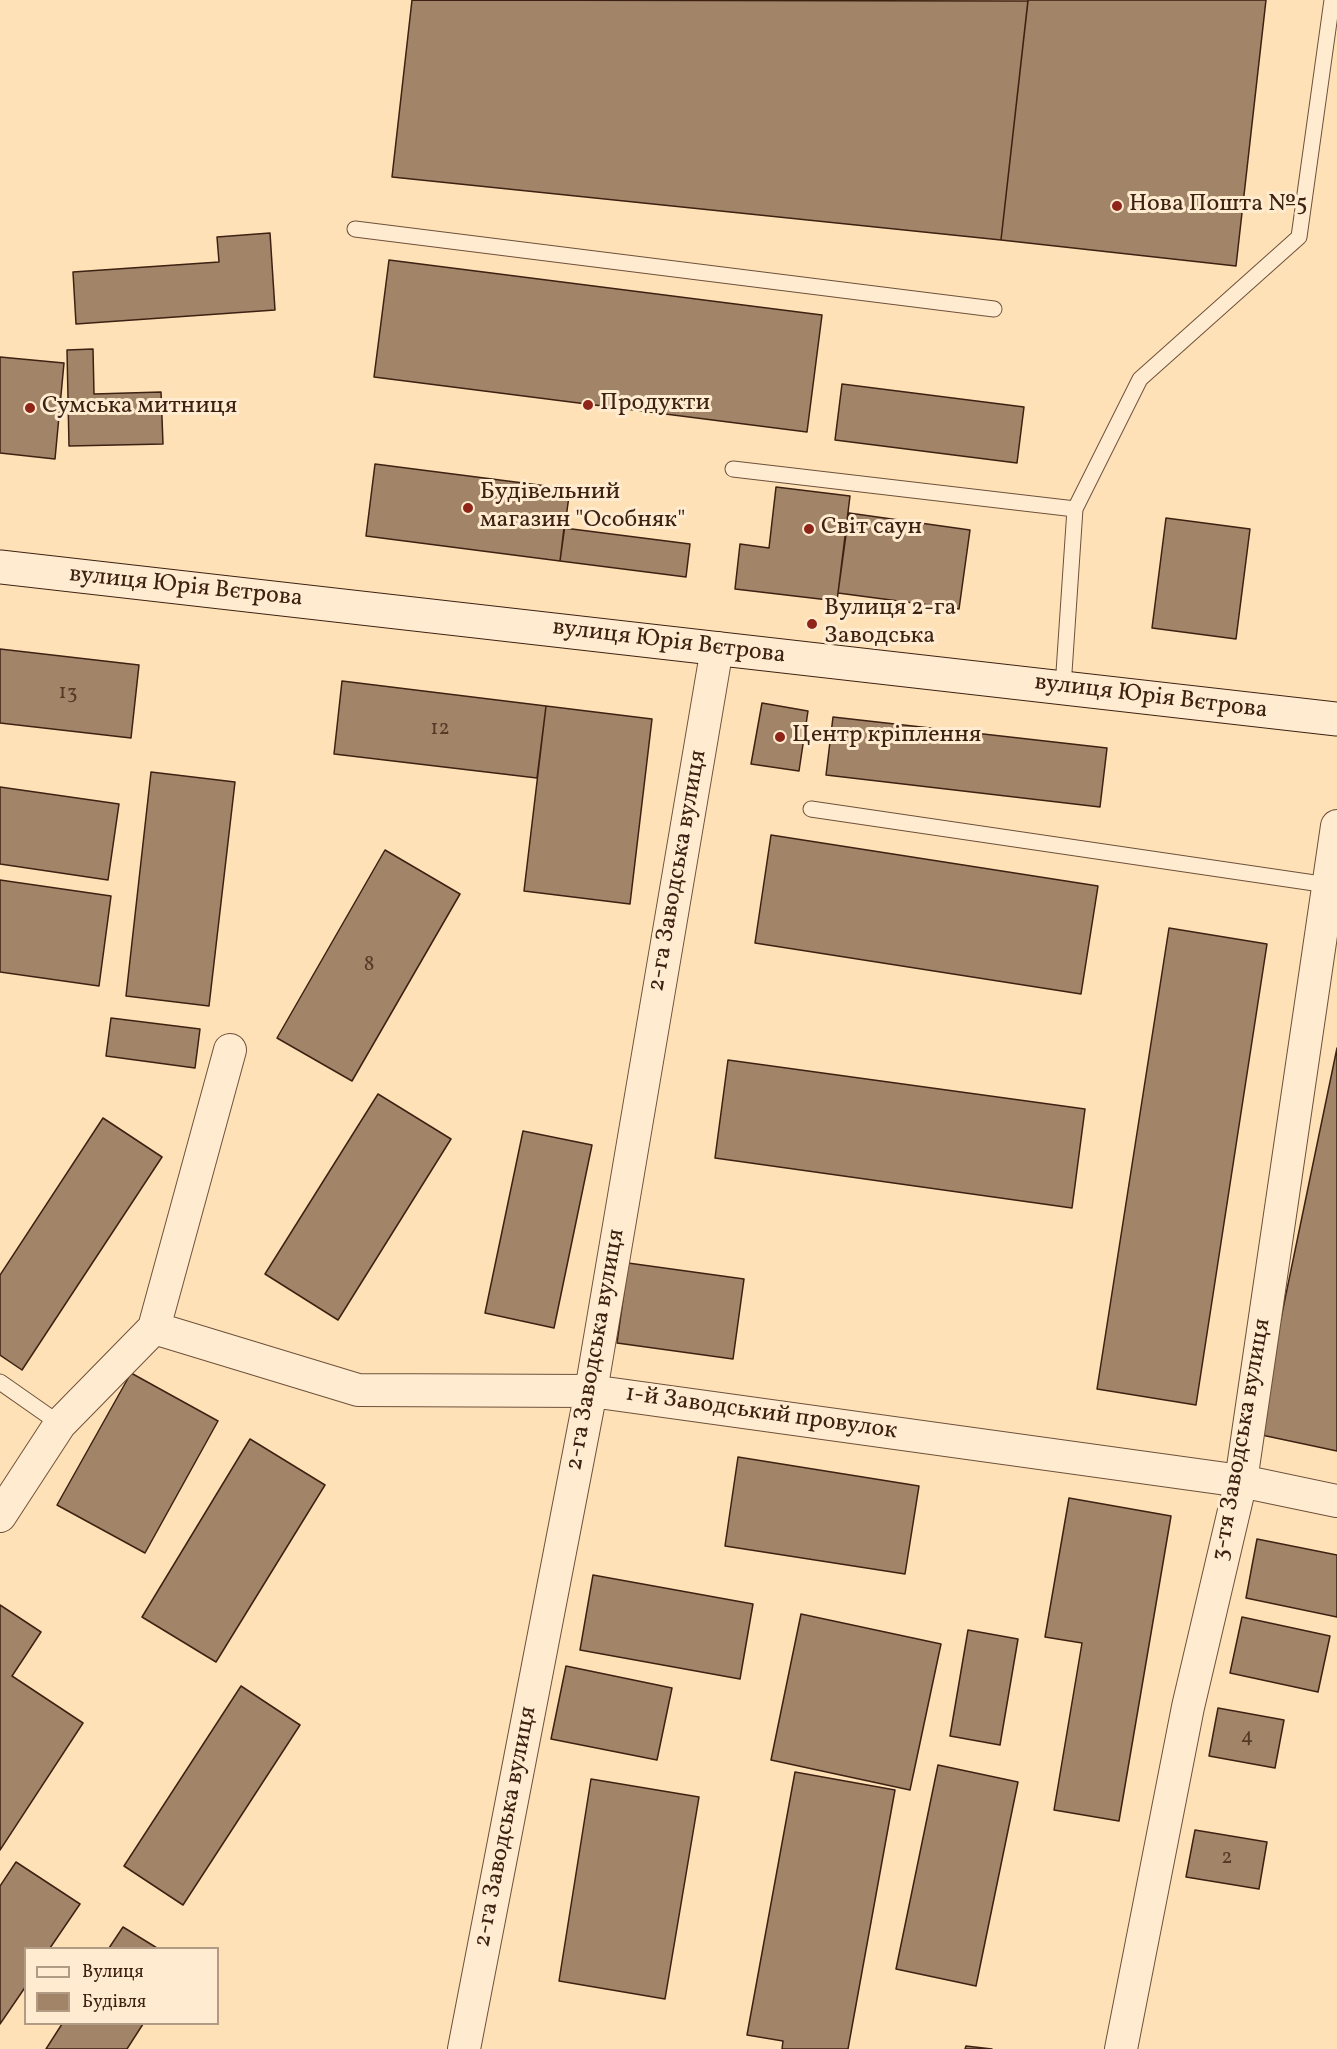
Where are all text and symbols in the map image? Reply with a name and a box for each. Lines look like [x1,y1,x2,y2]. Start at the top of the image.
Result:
place label: Нова Пошта №5 [1129,192,1307,220]
marker: Нова Пошта №5 [1110,199,1124,213]
place label: Продукти [600,391,710,419]
place label: Сумська митниця [42,394,237,422]
marker: Продукти [581,398,595,412]
marker: Сумська митниця [23,401,37,415]
place label: Будівельний магазин "Особняк" [480,480,685,536]
marker: Будівельний магазин "Особняк" [461,501,475,515]
place label: Світ саун [821,515,922,543]
marker: Світ саун [802,522,816,536]
street label: вулиця Юрія Вєтрова [68,561,304,615]
place label: Вулиця 2-га Заводська [824,596,957,652]
street label: вулиця Юрія Вєтрова [551,614,787,672]
marker: Вулиця 2-га Заводська [805,617,819,631]
street label: вулиця Юрія Вєтрова [1033,669,1269,727]
house number: 13 [59,681,77,707]
house number: 12 [430,717,450,743]
place label: Центр кріплення [792,723,981,751]
marker: Центр кріплення [773,730,787,744]
street label: 2-га Заводська вулиця [644,748,714,994]
house number: 8 [364,953,374,979]
street label: 2-га Заводська вулиця [562,1227,632,1473]
street label: 3-тя Заводська вулиця [1207,1316,1279,1564]
street label: 1-й Заводський провулок [623,1381,899,1447]
street label: 2-га Заводська вулиця [470,1704,544,1950]
house number: 4 [1241,1725,1253,1751]
house number: 2 [1221,1846,1233,1872]
legend [24,1947,219,2025]
text: Вулиця [82,1960,144,1985]
text: Будівля [82,1990,146,2015]

